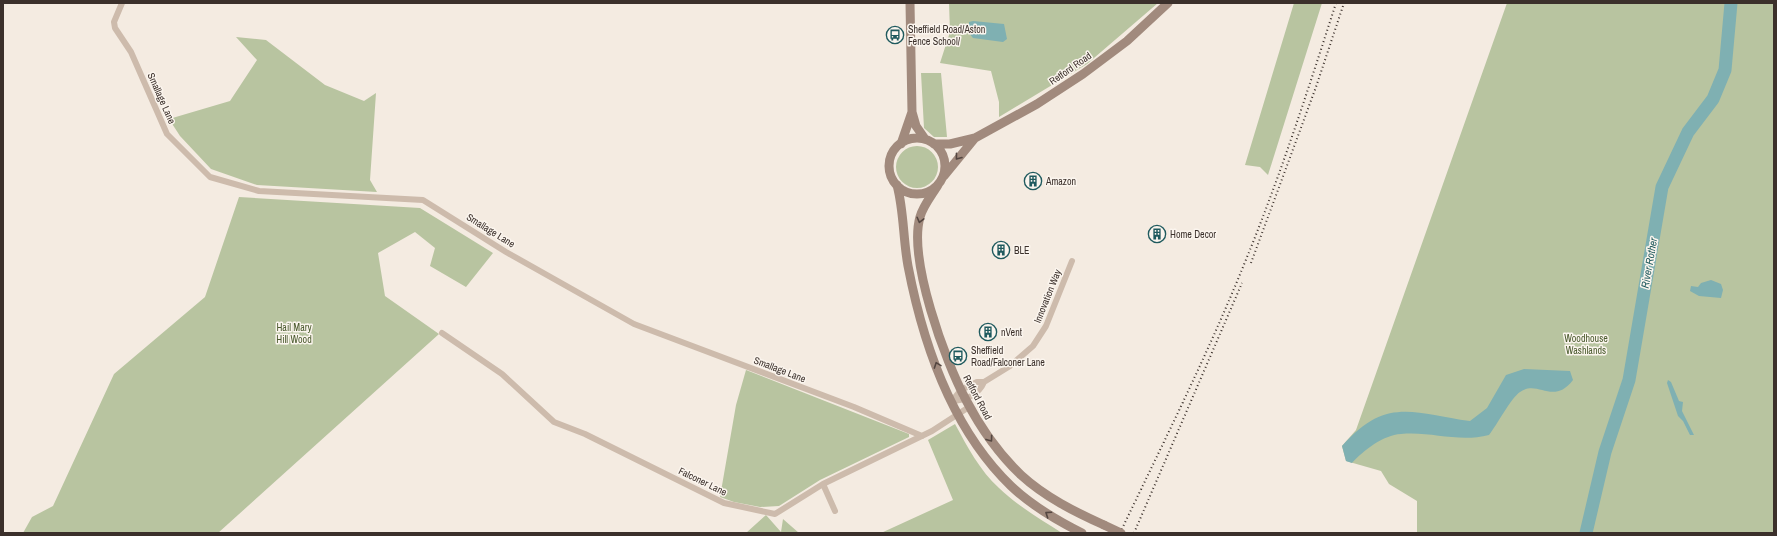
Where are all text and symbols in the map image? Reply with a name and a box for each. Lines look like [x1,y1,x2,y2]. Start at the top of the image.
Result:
place label: Sheffield Road/Aston Fence School/ [908,23,985,48]
bus stop icon: Sheffield Road/Aston Fence School/ [885,25,905,45]
street label: Retford Road [1047,49,1094,88]
street label: Smallage Lane [144,71,179,126]
one-way arrow [956,152,963,159]
building icon: Amazon [1023,171,1043,191]
place label: Amazon [1045,175,1076,188]
street label: Smallage Lane [464,210,518,251]
one-way arrow [916,216,925,223]
building icon: Home Decor [1147,224,1167,244]
place label: Home Decor [1170,228,1216,241]
water label: River Rother [1638,236,1661,289]
building icon: BLE [991,240,1011,260]
place label: BLE [1014,244,1030,257]
street label: Innovation Way [1031,267,1064,325]
park label: Hail Mary Hill Wood [276,321,312,346]
building icon: nVent [978,322,998,342]
place label: nVent [1001,326,1023,339]
park label: Woodhouse Washlands [1564,332,1608,357]
place label: Sheffield Road/Falconer Lane [971,344,1045,369]
bus stop icon: Sheffield Road/Falconer Lane [948,346,968,366]
street label: Smallage Lane [752,354,808,385]
one-way arrow [933,362,942,369]
street label: Retford Road [960,373,995,422]
one-way arrow [985,435,992,442]
street label: Falconer Lane [677,464,729,499]
one-way arrow [1045,512,1052,519]

